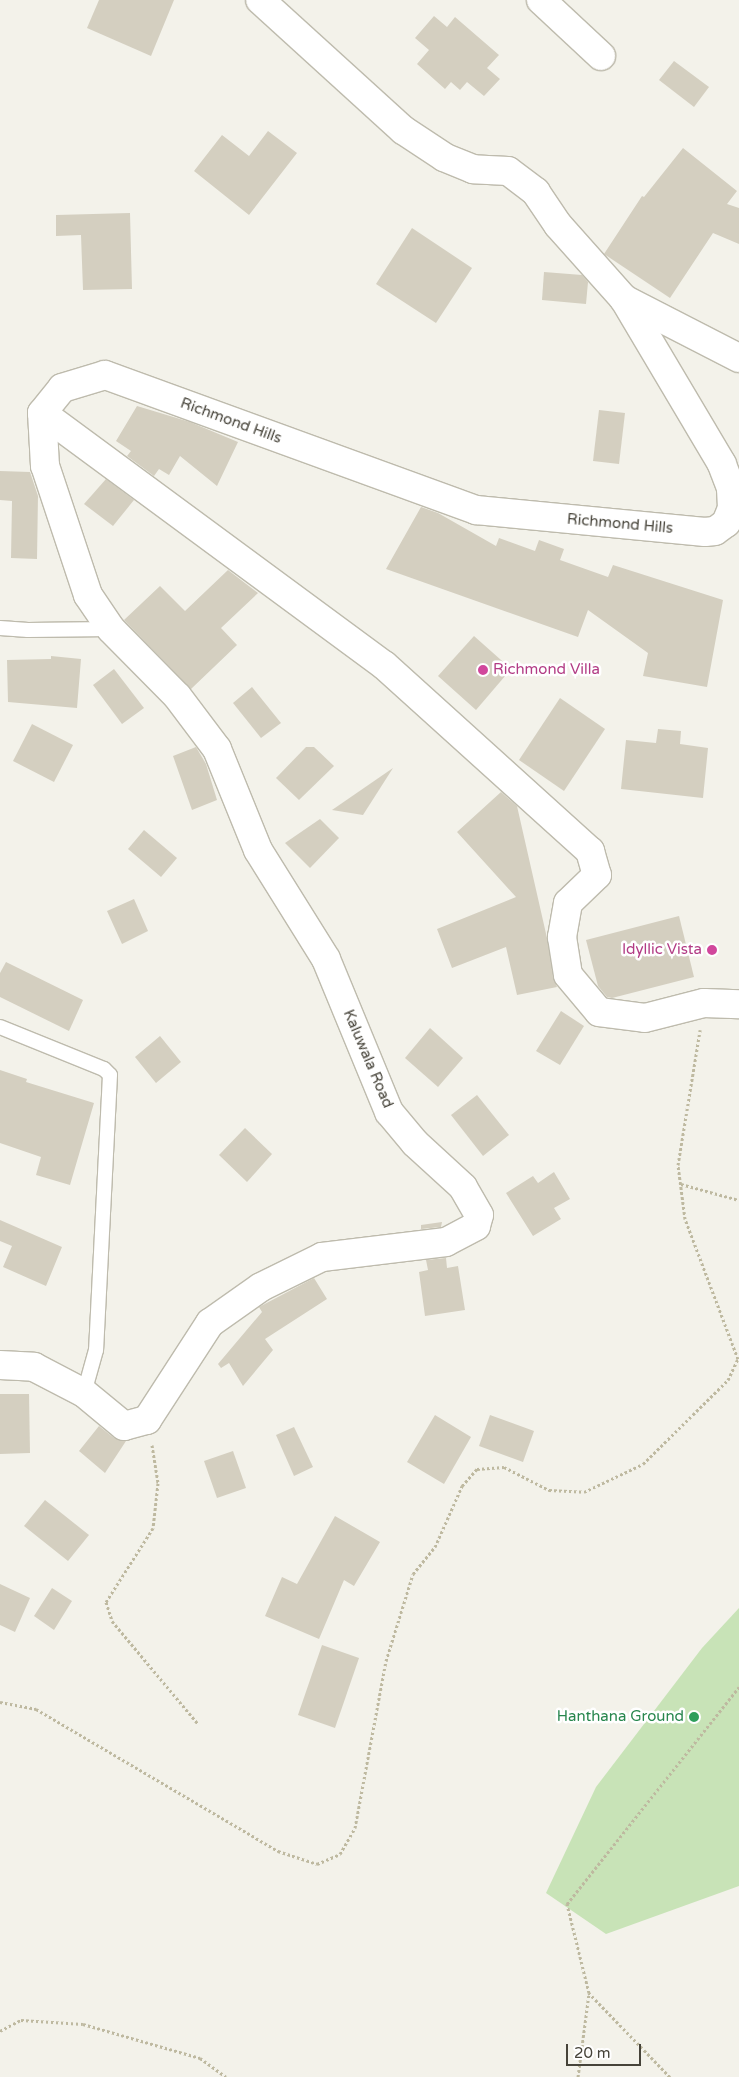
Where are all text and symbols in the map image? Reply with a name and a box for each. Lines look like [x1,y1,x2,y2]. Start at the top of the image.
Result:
street label: Richmond Hills [178,394,284,448]
street label: Richmond Hills [566,510,674,538]
place label: Richmond Villa [493,661,600,679]
marker: Richmond Villa [477,664,489,676]
place label: Idyllic Vista [622,941,702,959]
marker: Idyllic Vista [706,944,718,956]
street label: Kaluwala Road [339,1007,397,1111]
place label: Hanthana Ground [557,1708,684,1726]
marker: Hanthana Ground [688,1711,700,1723]
scale bar [569,2034,644,2066]
text: 20 m [574,2044,611,2062]

